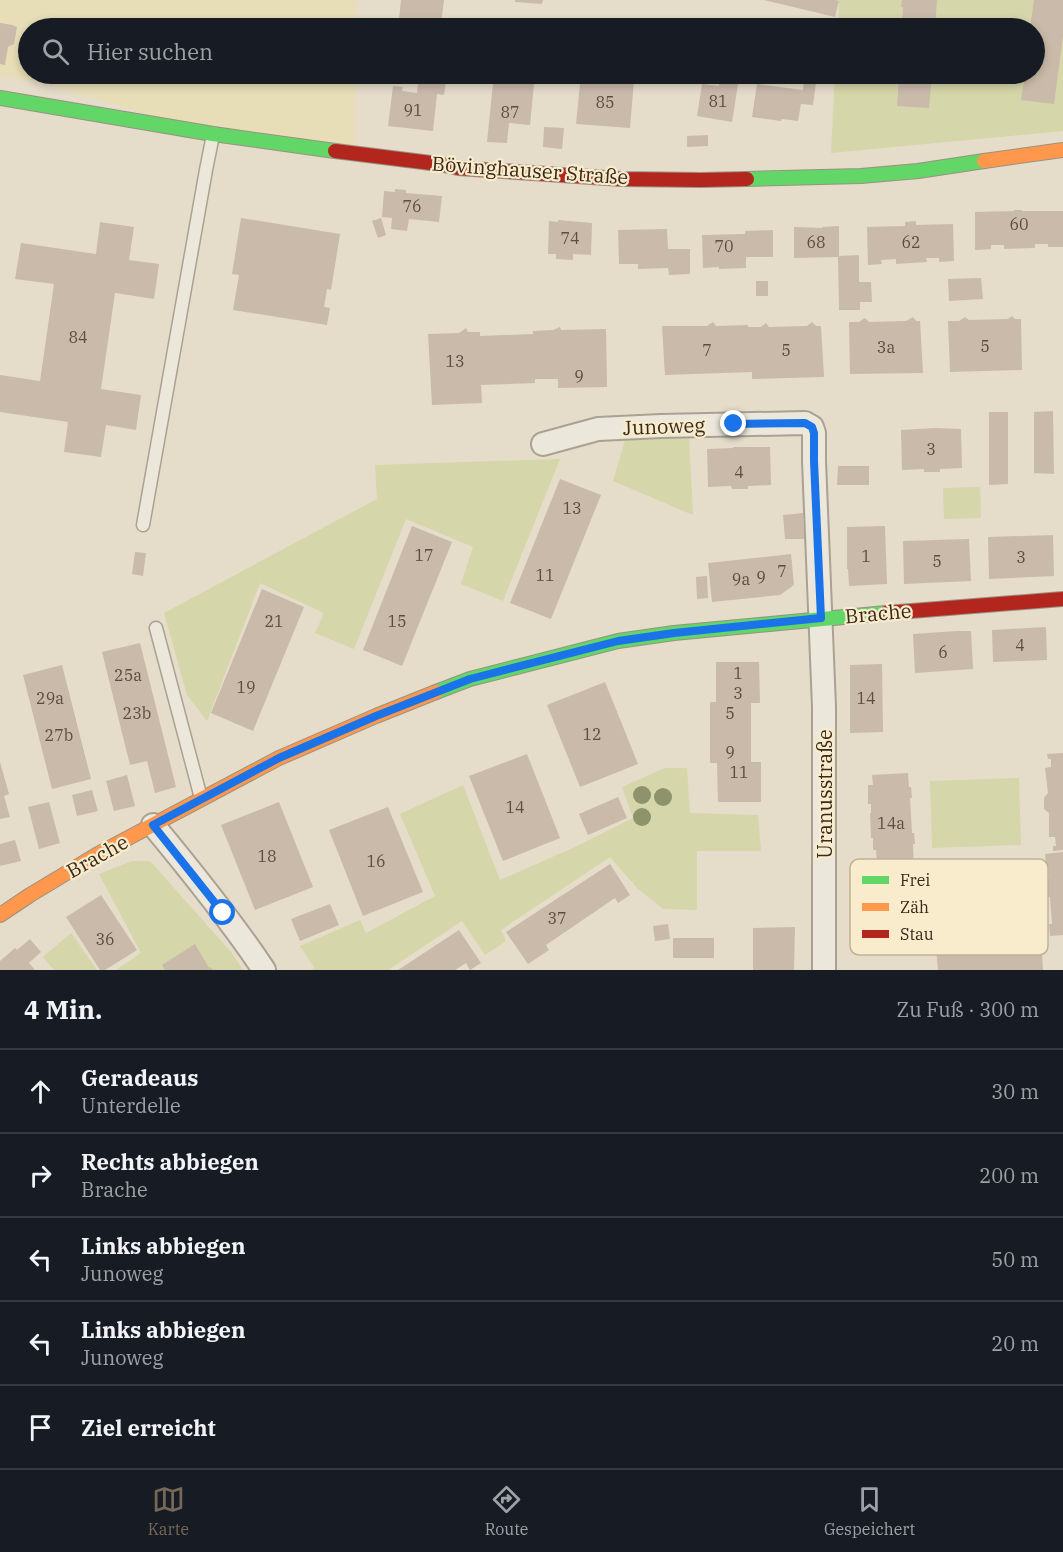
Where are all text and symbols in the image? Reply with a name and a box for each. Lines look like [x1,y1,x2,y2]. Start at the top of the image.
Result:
search box [18,18,1045,84]
icon: search [39,35,72,68]
text: Hier suchen [87,37,213,66]
house number: 81 [708,91,728,111]
house number: 85 [595,92,615,112]
house number: 91 [403,100,423,120]
house number: 87 [500,102,520,122]
street label: Bövinghauser Straße [431,150,629,190]
house number: 76 [402,196,422,216]
house number: 60 [1009,214,1029,234]
house number: 74 [560,228,580,248]
house number: 68 [806,232,826,252]
house number: 62 [901,232,921,252]
house number: 70 [714,236,734,256]
house number: 84 [68,327,88,347]
house number: 5 [980,336,990,356]
house number: 3a [877,337,895,357]
house number: 7 [702,340,712,360]
house number: 5 [781,340,791,360]
house number: 13 [445,351,465,371]
house number: 9 [574,366,584,386]
route end [720,410,746,436]
street label: Junoweg [622,411,706,441]
house number: 3 [926,439,936,459]
house number: 4 [734,462,744,482]
house number: 13 [562,498,582,518]
house number: 17 [414,545,434,565]
house number: 1 [861,546,871,566]
house number: 3 [1016,547,1026,567]
house number: 5 [932,551,942,571]
house number: 7 [777,561,787,581]
house number: 11 [535,565,555,585]
house number: 9 [756,567,766,587]
house number: 9a [732,569,750,589]
street label: Brache [844,597,912,629]
house number: 21 [264,611,284,631]
house number: 15 [387,611,407,631]
house number: 4 [1015,635,1025,655]
house number: 6 [938,642,948,662]
house number: 1 [733,663,743,683]
house number: 25a [114,665,142,685]
house number: 19 [236,677,256,697]
house number: 3 [733,683,743,703]
house number: 29a [36,688,64,708]
house number: 14 [856,688,876,708]
house number: 23b [123,703,151,723]
house number: 5 [725,703,735,723]
house number: 12 [582,724,602,744]
house number: 27b [45,725,73,745]
street label: Uranusstraße [811,729,838,859]
house number: 9 [725,742,735,762]
house number: 11 [729,762,749,782]
house number: 14 [505,797,525,817]
house number: 14a [877,813,905,833]
street label: Brache [61,828,133,884]
house number: 18 [257,846,277,866]
house number: 16 [366,851,386,871]
legend [850,859,1048,955]
text: Frei [900,870,930,890]
text: Zäh [900,897,929,917]
route start [209,899,235,925]
house number: 37 [547,908,567,928]
text: Stau [900,924,934,944]
house number: 36 [95,929,115,949]
text: 4 Min. [24,992,102,1026]
text: Zu Fuß · 300 m [897,996,1039,1023]
text: Geradeaus [81,1063,198,1092]
icon: ahead [24,1075,57,1108]
text: 30 m [991,1078,1039,1105]
text: Unterdelle [81,1092,181,1119]
text: Rechts abbiegen [81,1147,259,1176]
icon: right [24,1159,57,1192]
text: 200 m [979,1162,1039,1189]
text: Brache [81,1176,148,1203]
text: Links abbiegen [81,1231,246,1260]
icon: left [24,1243,57,1276]
text: 50 m [991,1246,1039,1273]
text: Junoweg [81,1260,163,1287]
text: Links abbiegen [81,1315,246,1344]
icon: left [24,1327,57,1360]
text: 20 m [991,1330,1039,1357]
text: Junoweg [81,1344,163,1371]
icon: arrive [24,1411,57,1444]
text: Ziel erreicht [81,1413,216,1442]
tab: Karte [148,1483,189,1539]
tab: Route [485,1483,528,1539]
tab: Gespeichert [824,1483,915,1539]

